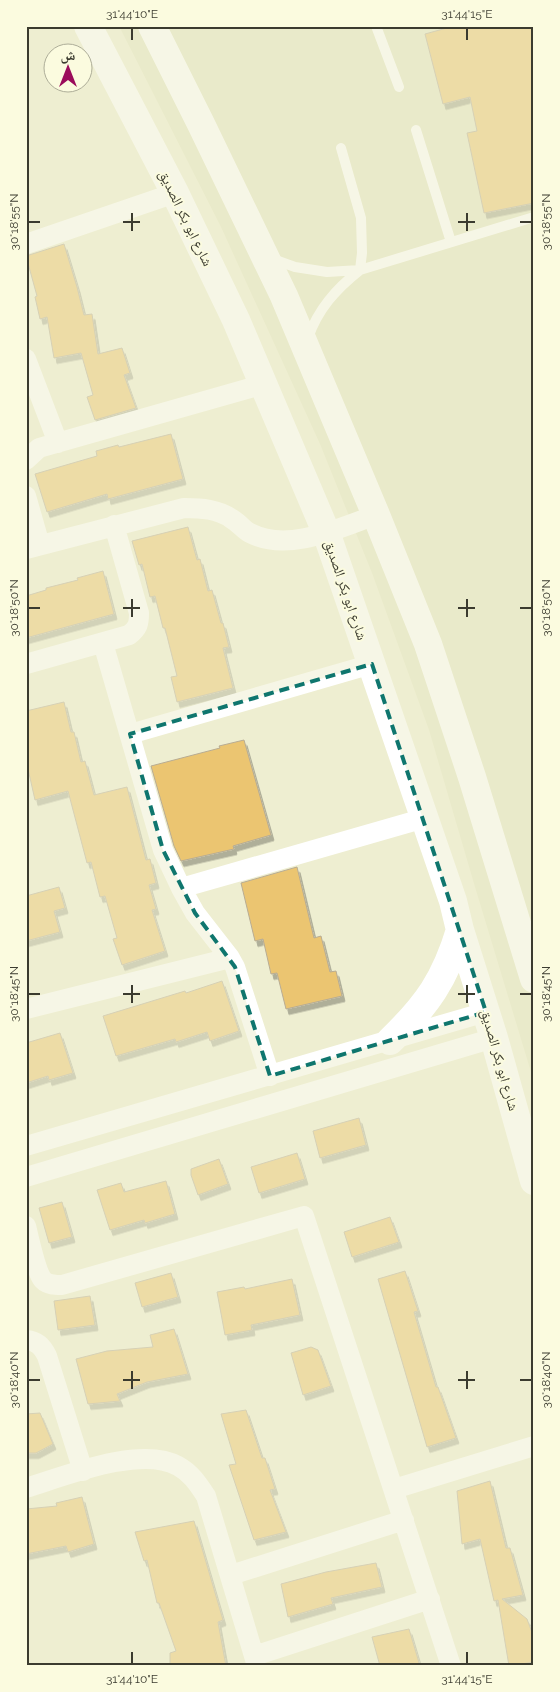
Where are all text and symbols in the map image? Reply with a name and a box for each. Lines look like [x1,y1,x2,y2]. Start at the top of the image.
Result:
text: 31°44'10"E [106,7,158,21]
text: 31°44'15"E [441,7,493,21]
north arrow [42,42,92,92]
text: ش [61,47,76,64]
street label: شارع ابو بكر الصديق [154,167,216,269]
text: 30°18'55"N [7,194,21,250]
text: 30°18'55"N [539,194,553,250]
street label: شارع ابو بكر الصديق [320,538,371,643]
text: 30°18'50"N [7,579,21,637]
text: 30°18'50"N [539,579,553,637]
text: 30°18'45"N [7,966,21,1022]
text: 30°18'45"N [539,966,553,1022]
street label: شارع ابو بكر الصديق [476,1008,522,1113]
text: 30°18'40"N [7,1352,21,1409]
text: 30°18'40"N [539,1352,553,1409]
text: 31°44'10"E [106,1672,158,1686]
text: 31°44'15"E [441,1672,493,1686]

